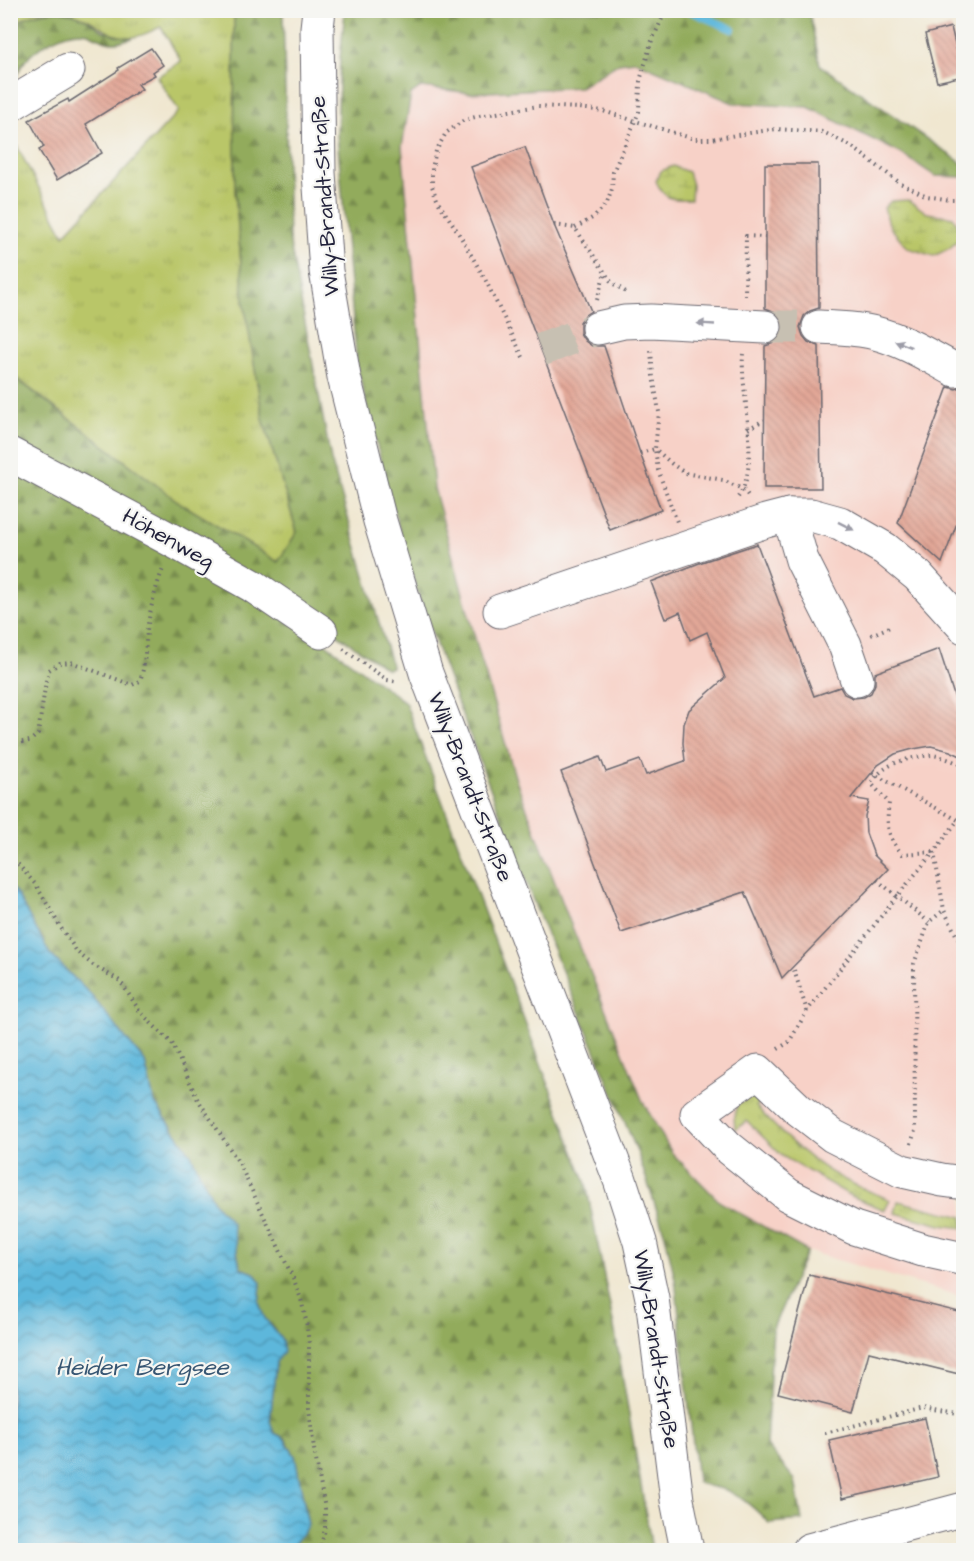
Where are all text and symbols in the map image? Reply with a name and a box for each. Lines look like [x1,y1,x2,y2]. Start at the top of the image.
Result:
street label: Willy-Brandt-Straße [303,95,348,297]
one-way arrow [697,319,716,329]
one-way arrow [893,338,911,348]
street label: Höhenweg [116,501,219,578]
one-way arrow [837,522,854,531]
street label: Willy-Brandt-Straße [419,688,520,887]
street label: Willy-Brandt-Straße [624,1247,687,1451]
water label: Heider Bergsee [56,1351,230,1386]

